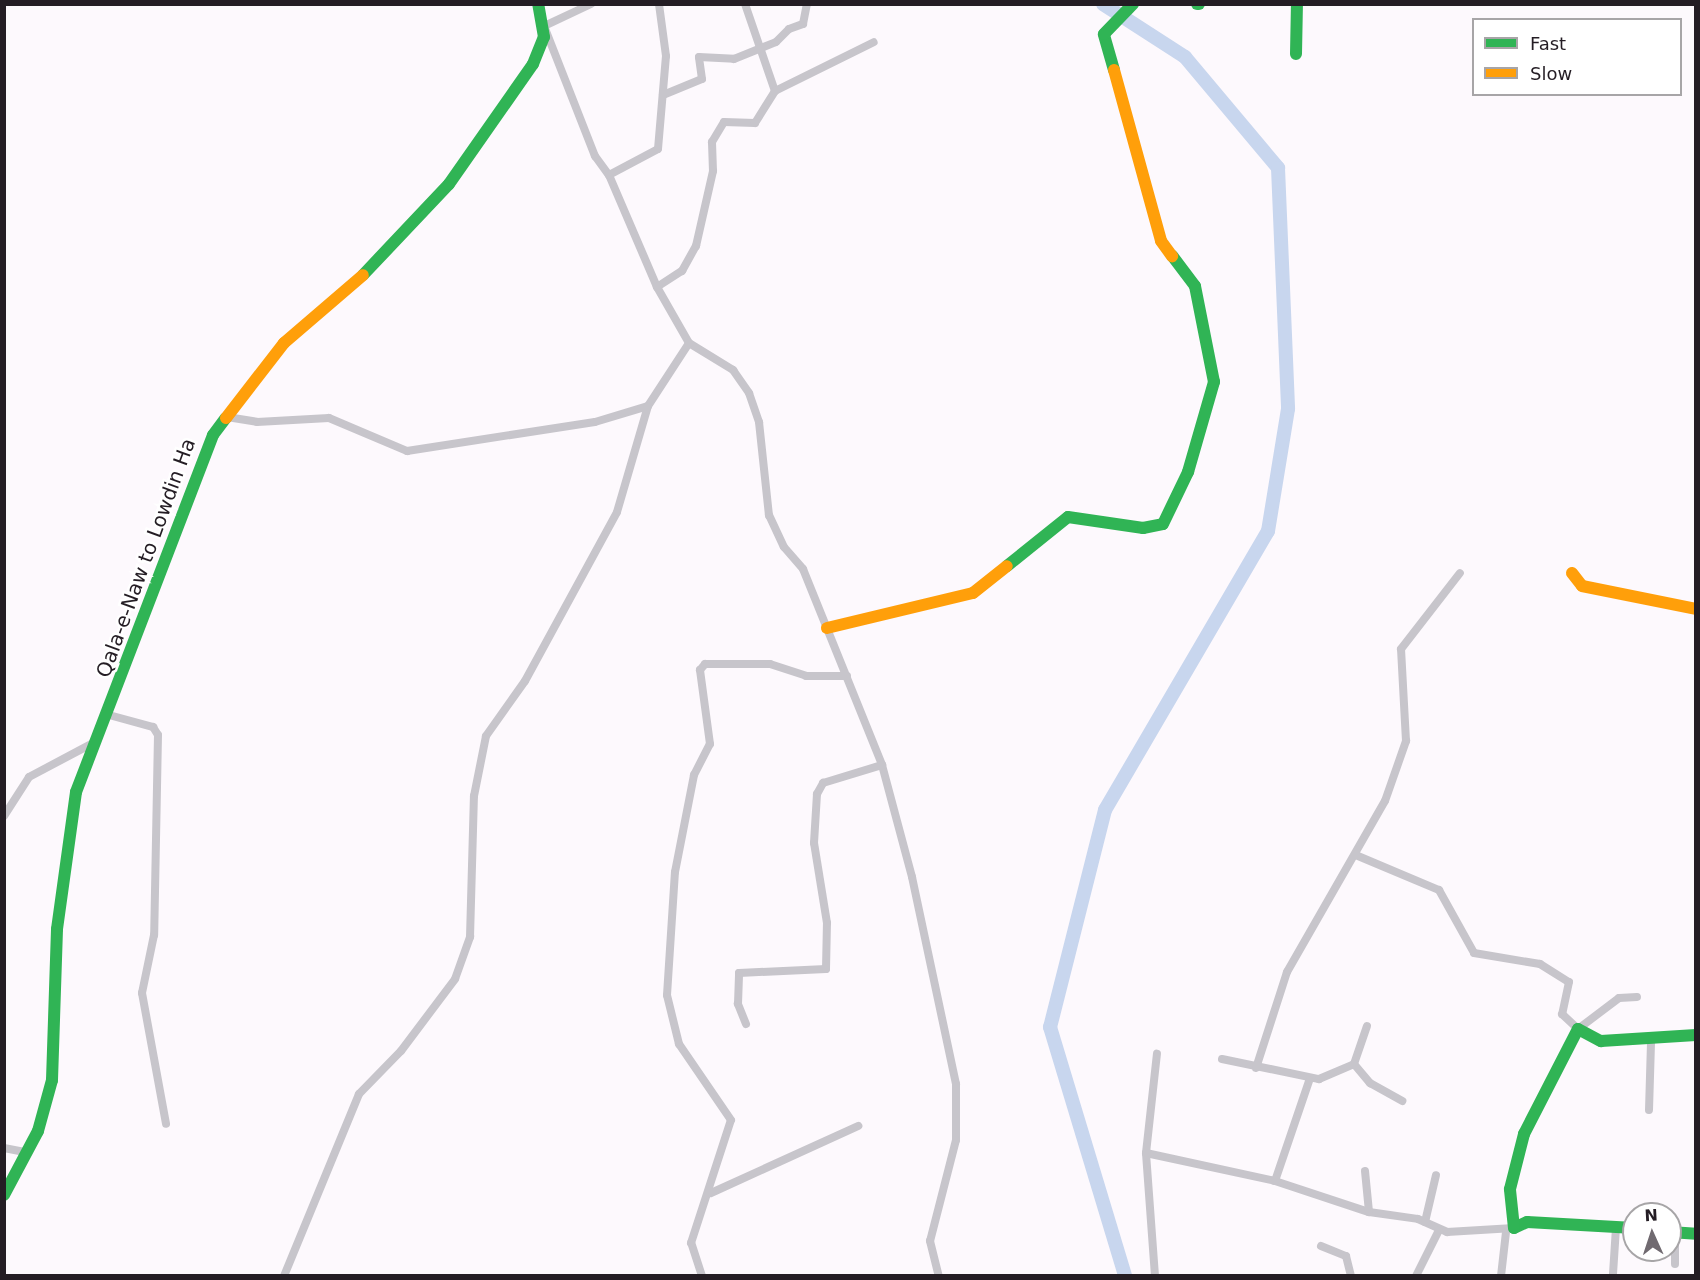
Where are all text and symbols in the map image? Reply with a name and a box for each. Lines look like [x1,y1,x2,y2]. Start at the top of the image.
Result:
legend [1472,18,1682,96]
text: Fast [1530,33,1566,54]
text: Slow [1530,63,1572,84]
street label: Qala-e-Naw to Lowdin Ha [91,435,201,681]
north arrow [1622,1202,1682,1262]
text: N [1644,1206,1658,1225]

